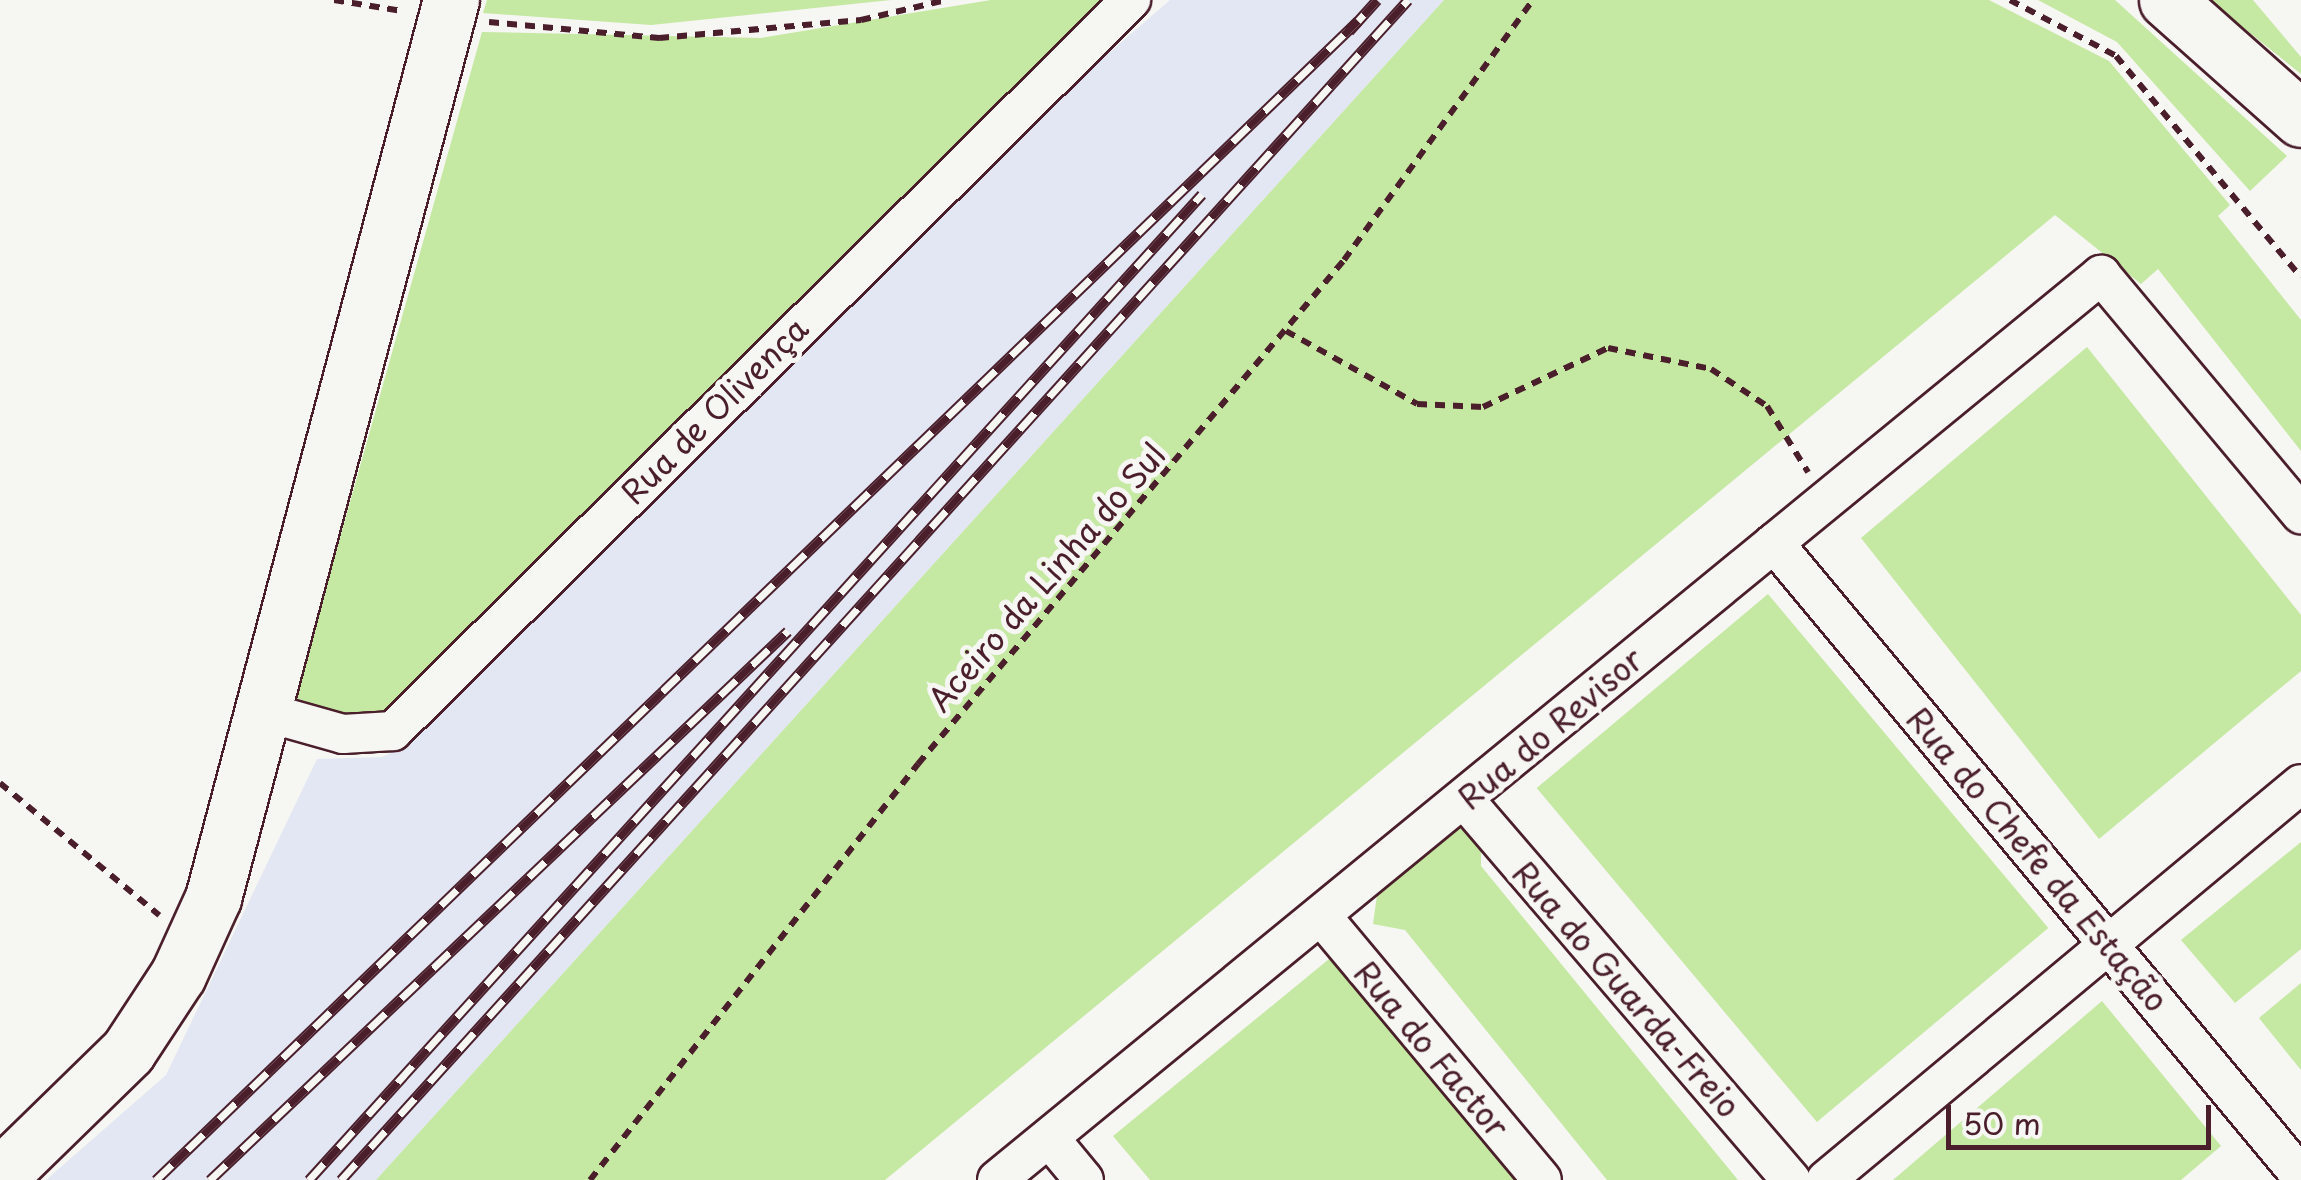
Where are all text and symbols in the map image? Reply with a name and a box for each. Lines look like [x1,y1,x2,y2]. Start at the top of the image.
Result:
street label: Rua de Olivença [612,308,816,512]
street label: Aceiro da Linha do Sul [918,434,1174,720]
street label: Rua do Revisor [1450,639,1650,817]
street label: Rua do Chefe da Estação [1899,699,2177,1019]
street label: Rua do Guarda-Freio [1506,854,1748,1124]
street label: Rua do Factor [1348,954,1516,1144]
scale bar [1951,1085,2216,1147]
text: 50 m [1963,1100,2041,1145]

